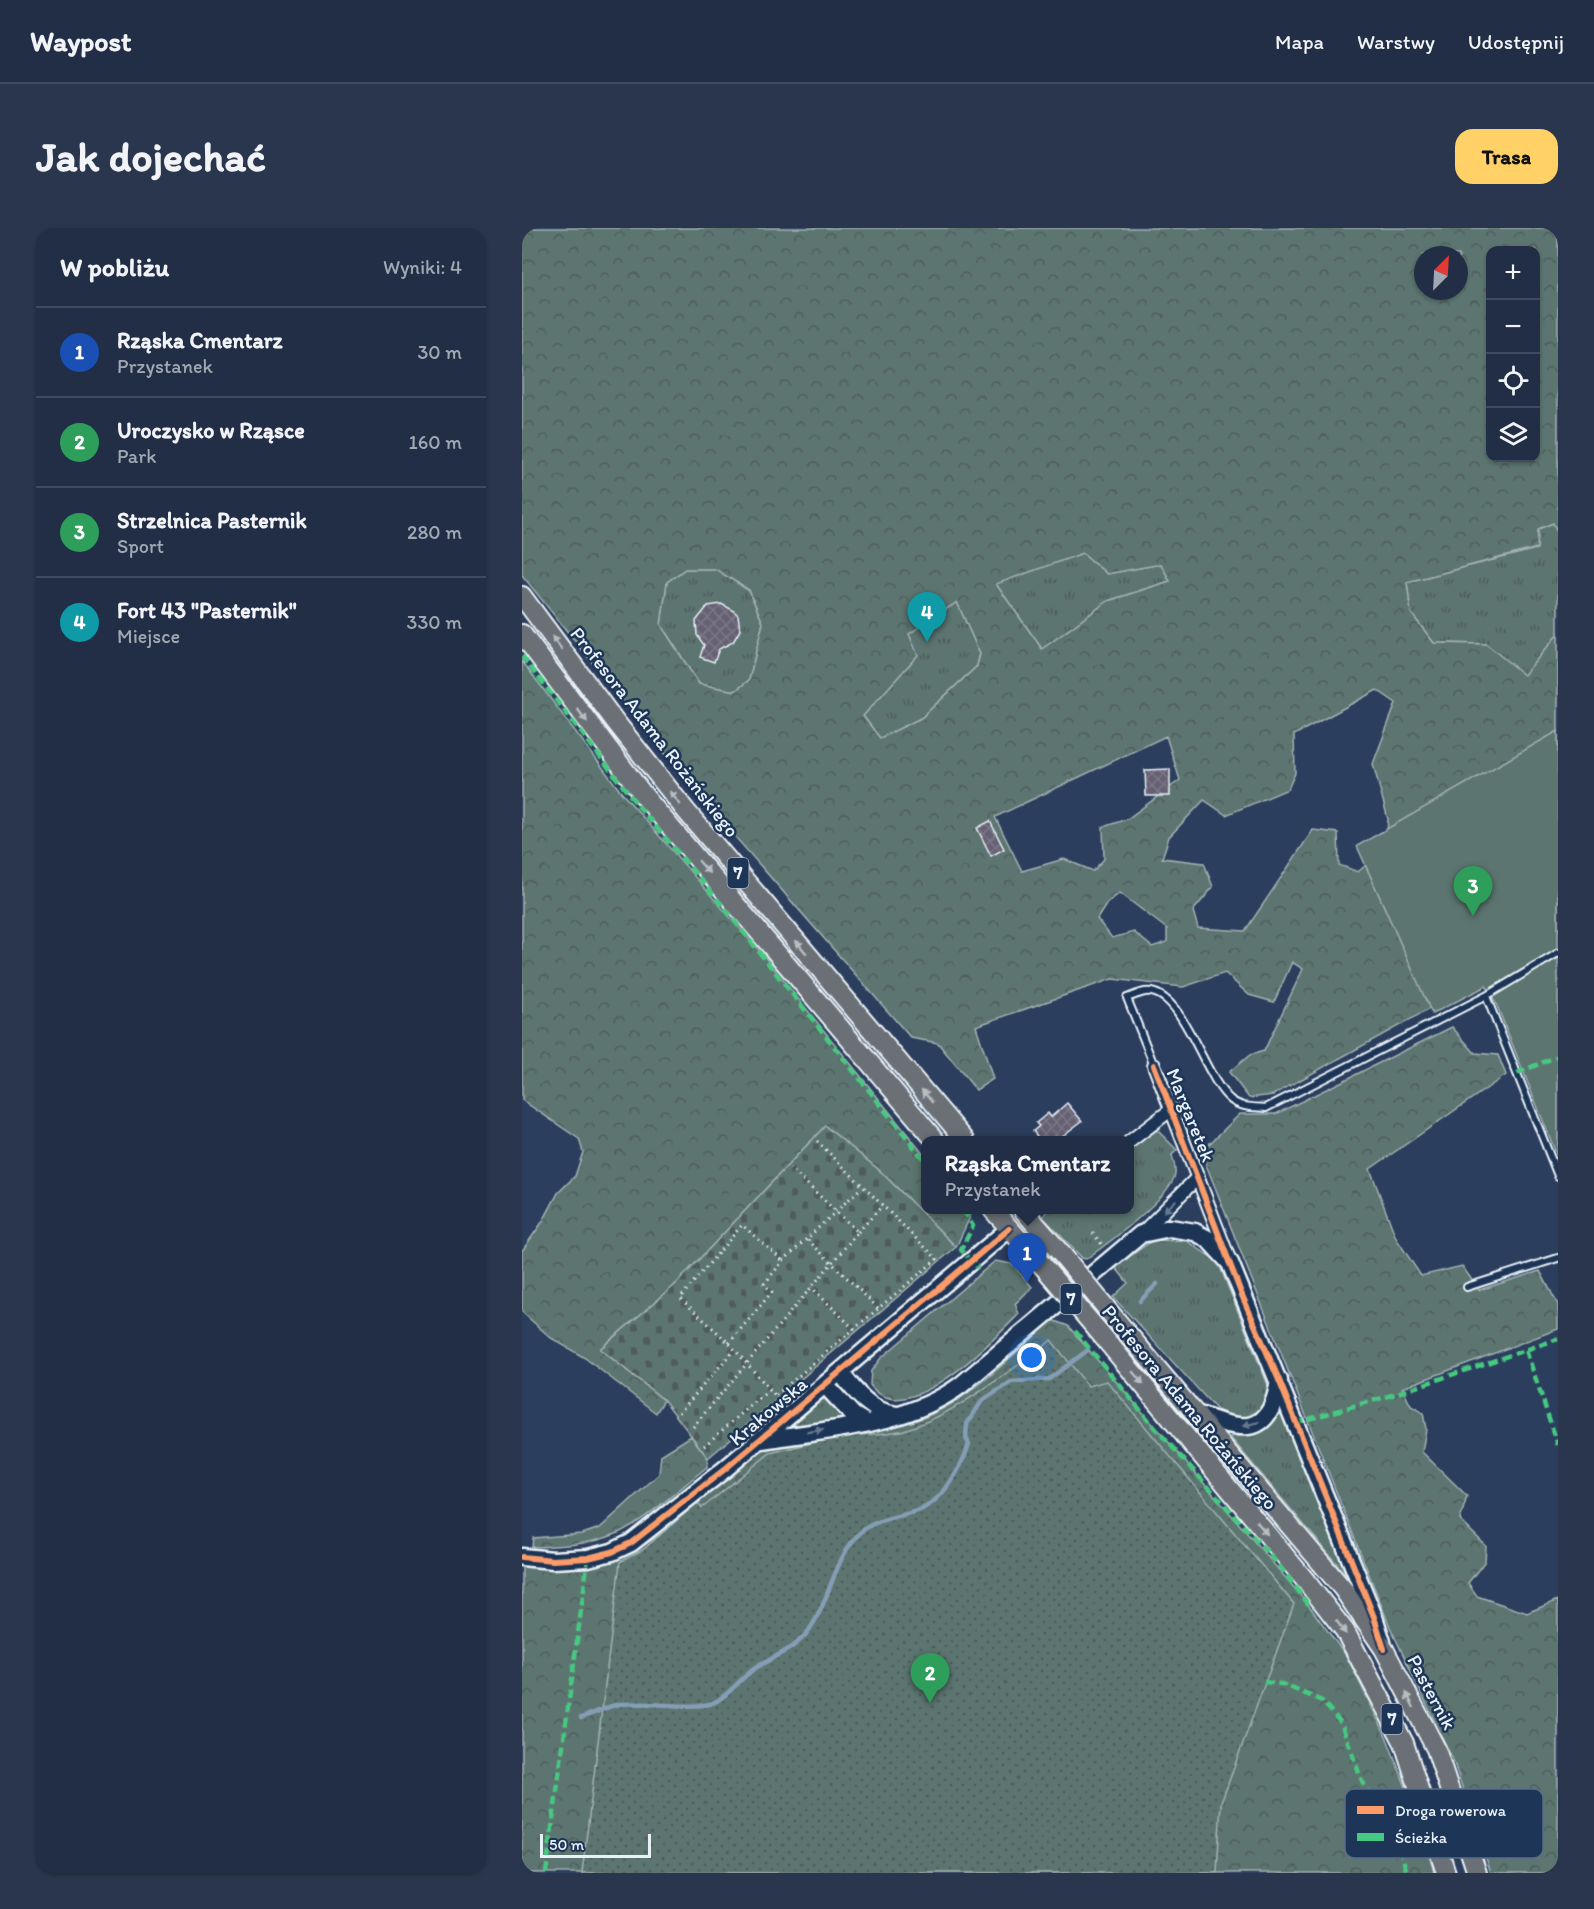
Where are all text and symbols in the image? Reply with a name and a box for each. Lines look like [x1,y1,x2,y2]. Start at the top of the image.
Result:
text: Waypost [30,24,132,58]
text: Mapa [1275,29,1324,54]
text: Warstwy [1357,29,1435,54]
text: Udostępnij [1468,29,1564,54]
button: Trasa [1455,129,1558,184]
text: Jak dojechać [36,131,266,182]
north arrow [1414,246,1468,300]
map controls [1486,246,1540,462]
button: + [1486,246,1540,300]
text: W pobliżu [60,251,169,283]
text: Wyniki: 4 [383,255,462,279]
button: − [1486,300,1540,354]
text: Rząska Cmentarz [117,327,283,354]
text: 1 [75,340,84,364]
text: 30 m [417,340,462,364]
text: Przystanek [117,354,213,378]
button: locate [1486,354,1540,408]
button: layers [1486,408,1540,462]
text: Uroczysko w Rząsce [117,417,305,444]
text: 2 [74,430,85,454]
text: 160 m [409,430,462,454]
text: Park [117,444,156,468]
text: Strzelnica Pasternik [117,507,307,534]
text: 3 [74,520,85,544]
text: 280 m [407,520,462,544]
text: Sport [117,534,164,558]
pin: 4 [908,592,946,642]
text: Fort 43 "Pasternik" [117,597,297,624]
text: 4 [73,610,86,634]
text: 330 m [407,610,462,634]
street label: Profesora Adama Rożańskiego [565,622,745,842]
text: Miejsce [117,624,180,648]
one-way arrow [551,636,563,651]
one-way arrow [576,707,588,723]
one-way arrow [669,791,682,806]
road number: 7 [728,858,748,888]
one-way arrow [697,859,710,875]
pin: 3 [1454,866,1492,916]
one-way arrow [795,940,808,955]
street label: Margaretek [1161,1065,1221,1165]
one-way arrow [921,1089,934,1104]
popup [921,1136,1134,1214]
text: Rząska Cmentarz [945,1150,1110,1177]
text: Przystanek [945,1177,1041,1201]
one-way arrow [1162,1199,1177,1213]
pin: 1 [1008,1234,1046,1283]
road number: 7 [1060,1284,1082,1314]
street label: Profesora Adama Rożańskiego [1097,1300,1283,1514]
your location [1017,1343,1046,1372]
street label: Krakowska [724,1371,812,1451]
one-way arrow [1131,1371,1143,1386]
one-way arrow [1241,1420,1260,1429]
one-way arrow [806,1427,825,1436]
one-way arrow [1256,1521,1268,1536]
one-way arrow [1335,1618,1347,1634]
street label: Pasternik [1402,1650,1462,1734]
pin: 2 [910,1654,950,1703]
one-way arrow [1405,1691,1414,1708]
road number: 7 [1382,1704,1402,1734]
legend [1345,1789,1543,1858]
text: Droga rowerowa [1395,1801,1507,1820]
text: Ścieżka [1395,1828,1448,1847]
scale bar [540,1831,651,1858]
text: 50 m [549,1835,584,1854]

